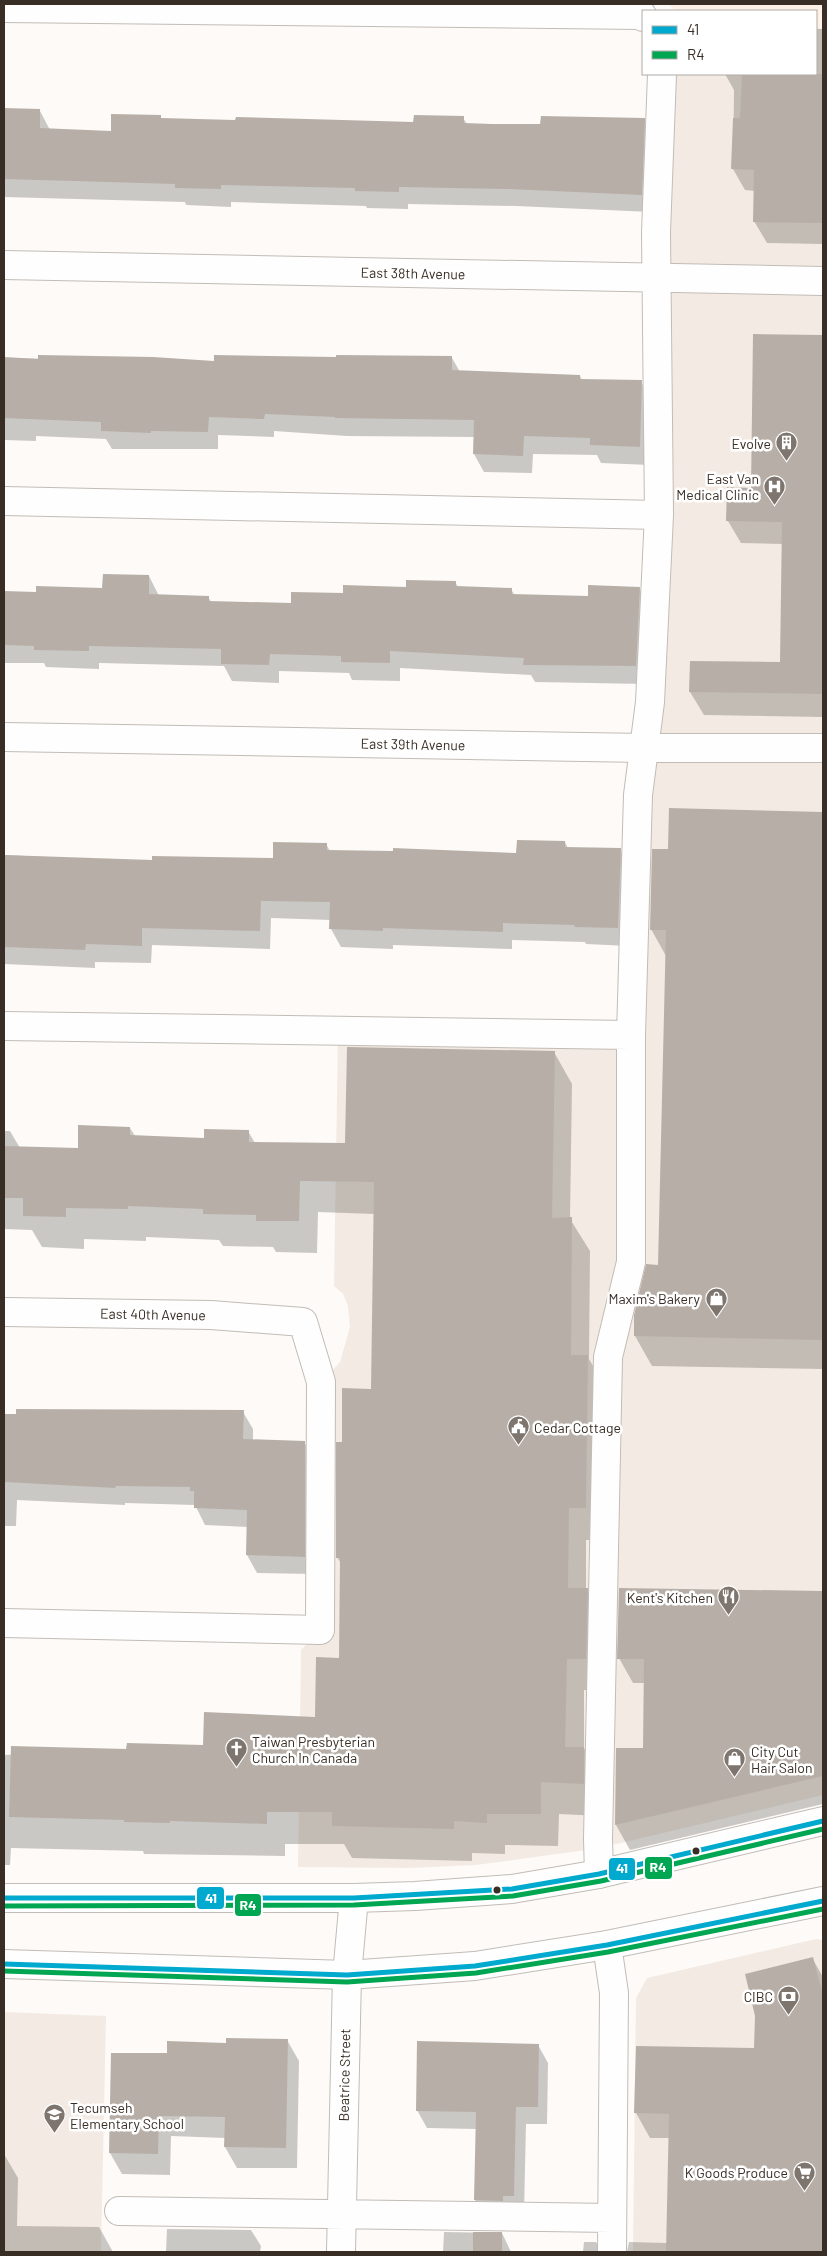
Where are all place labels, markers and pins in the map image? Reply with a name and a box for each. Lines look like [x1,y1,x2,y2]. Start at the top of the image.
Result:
building icon: Evolve [775,431,799,462]
place label: Evolve [731,435,771,452]
place label: East Van Medical Clinic [676,470,759,503]
hospital icon: East Van Medical Clinic [763,474,787,505]
shop icon: Maxim's Bakery [704,1286,728,1317]
place label: Maxim's Bakery [608,1290,701,1307]
public building icon: Cedar Cottage [506,1415,530,1446]
place label: Cedar Cottage [534,1419,621,1436]
restaurant icon: Kent's Kitchen [717,1585,741,1616]
place label: Kent's Kitchen [627,1589,713,1606]
place label: Taiwan Presbyterian Church In Canada [252,1733,375,1766]
church icon: Taiwan Presbyterian Church In Canada [224,1737,248,1768]
place label: City Cut Hair Salon [751,1743,812,1776]
shop icon: City Cut Hair Salon [723,1747,747,1778]
unlabelled marker [691,1846,701,1856]
unlabelled marker [492,1885,502,1895]
bank icon: CIBC [777,1984,801,2015]
place label: CIBC [744,1988,773,2005]
place label: Tecumseh Elementary School [70,2099,184,2132]
school or university icon: Tecumseh Elementary School [42,2103,66,2134]
supermarket icon: K Goods Produce [792,2160,816,2191]
place label: K Goods Produce [685,2164,788,2181]

